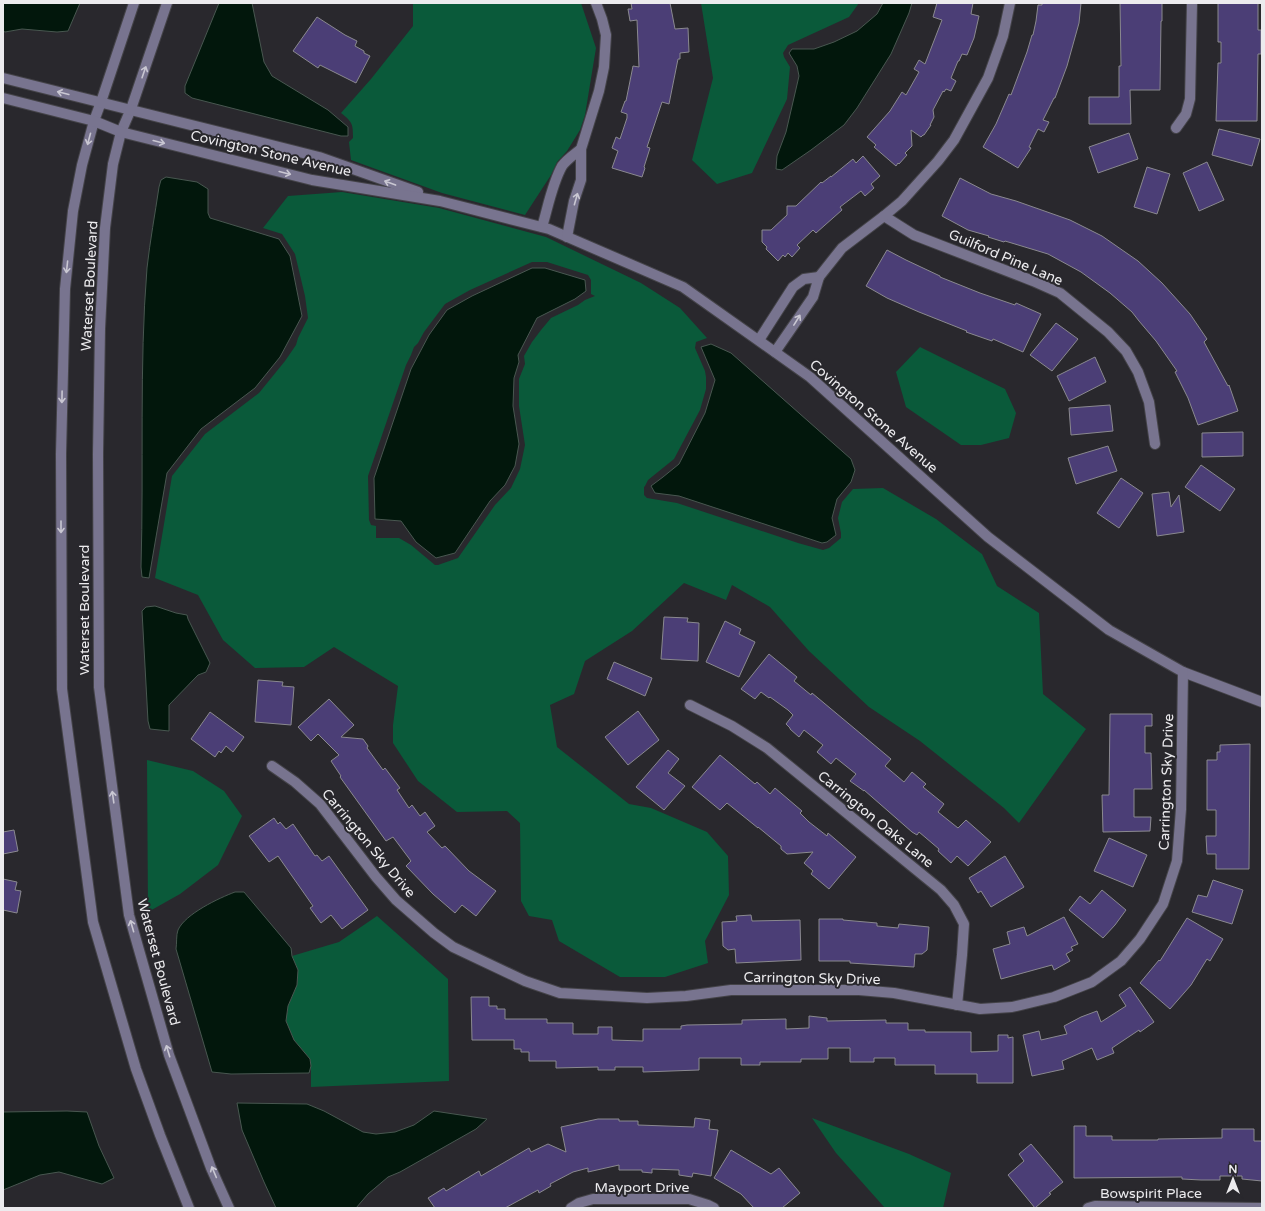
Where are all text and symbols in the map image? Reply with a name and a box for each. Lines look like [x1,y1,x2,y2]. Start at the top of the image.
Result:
one-way arrow [140,67,148,79]
one-way arrow [57,88,70,96]
street label: Covington Stone Avenue [189,127,353,180]
one-way arrow [85,132,92,145]
one-way arrow [152,138,165,146]
one-way arrow [278,170,291,177]
one-way arrow [385,178,397,186]
one-way arrow [572,193,580,206]
street label: Waterset Boulevard [78,220,101,352]
street label: Guilford Pine Lane [946,226,1066,289]
one-way arrow [63,260,71,273]
one-way arrow [793,315,801,326]
street label: Covington Stone Avenue [806,356,941,477]
one-way arrow [58,390,66,403]
one-way arrow [57,520,65,533]
street label: Waterset Boulevard [76,545,93,675]
street label: Carrington Sky Drive [1156,713,1177,851]
street label: Carrington Oaks Lane [814,767,937,872]
street label: Carrington Sky Drive [318,785,419,901]
one-way arrow [109,791,117,804]
street label: Waterset Boulevard [133,897,184,1027]
one-way arrow [128,919,135,932]
street label: Carrington Sky Drive [743,969,881,988]
one-way arrow [164,1044,171,1057]
north arrow [1213,1159,1253,1199]
text: N [1229,1163,1237,1176]
one-way arrow [209,1167,217,1179]
street label: Mayport Drive [595,1179,690,1196]
street label: Bowspirit Place [1100,1185,1202,1202]

